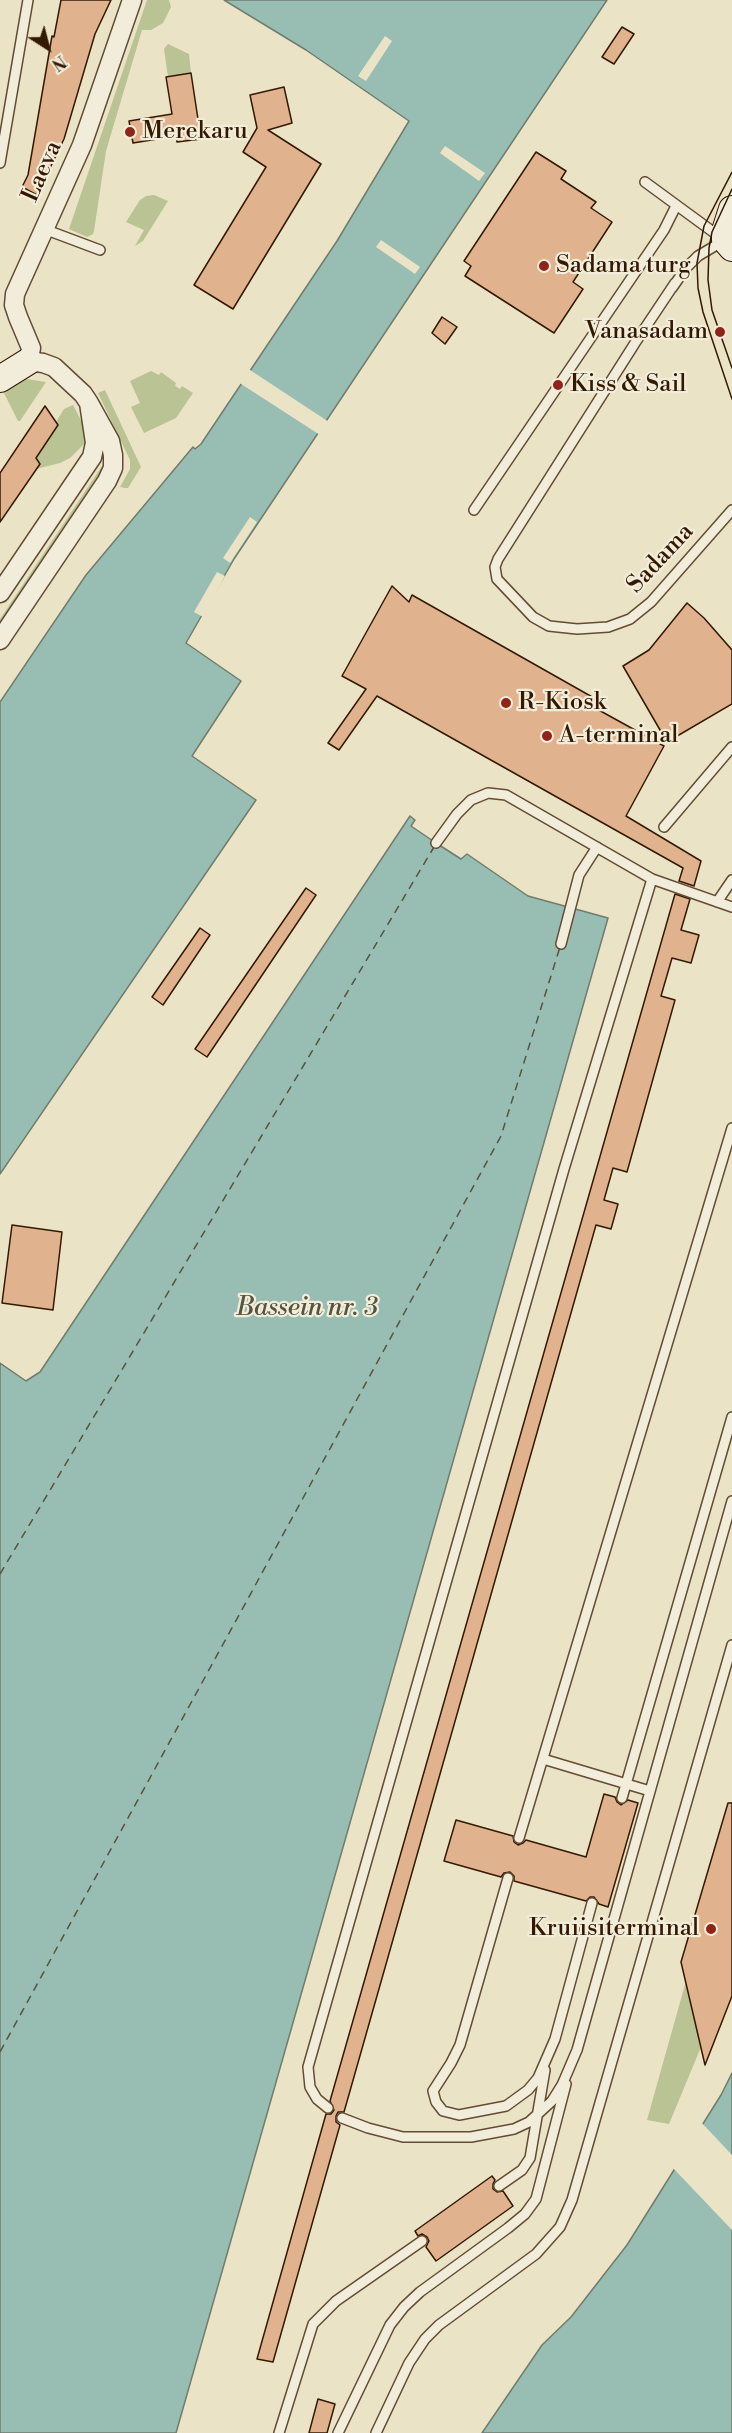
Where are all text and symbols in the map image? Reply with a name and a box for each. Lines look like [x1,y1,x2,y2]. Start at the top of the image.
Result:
north arrow [18,18,78,78]
text: N [48,51,70,74]
place label: Merekaru [142,118,248,146]
marker: Merekaru [123,125,137,139]
street label: Laeva [17,137,69,207]
place label: Sadama turg [556,252,691,280]
marker: Sadama turg [537,259,551,273]
place label: Vanasadam [585,318,708,346]
marker: Vanasadam [713,325,727,339]
place label: Kiss & Sail [570,371,686,399]
marker: Kiss & Sail [551,378,565,392]
street label: Sadama [622,518,700,600]
place label: R-Kiosk [518,689,606,717]
marker: R-Kiosk [499,696,513,710]
place label: A-terminal [559,722,678,750]
marker: A-terminal [540,729,554,743]
water label: Bassein nr. 3 [236,1293,378,1325]
place label: Kruiisiterminal [529,1915,699,1943]
marker: Kruiisiterminal [704,1922,718,1936]

